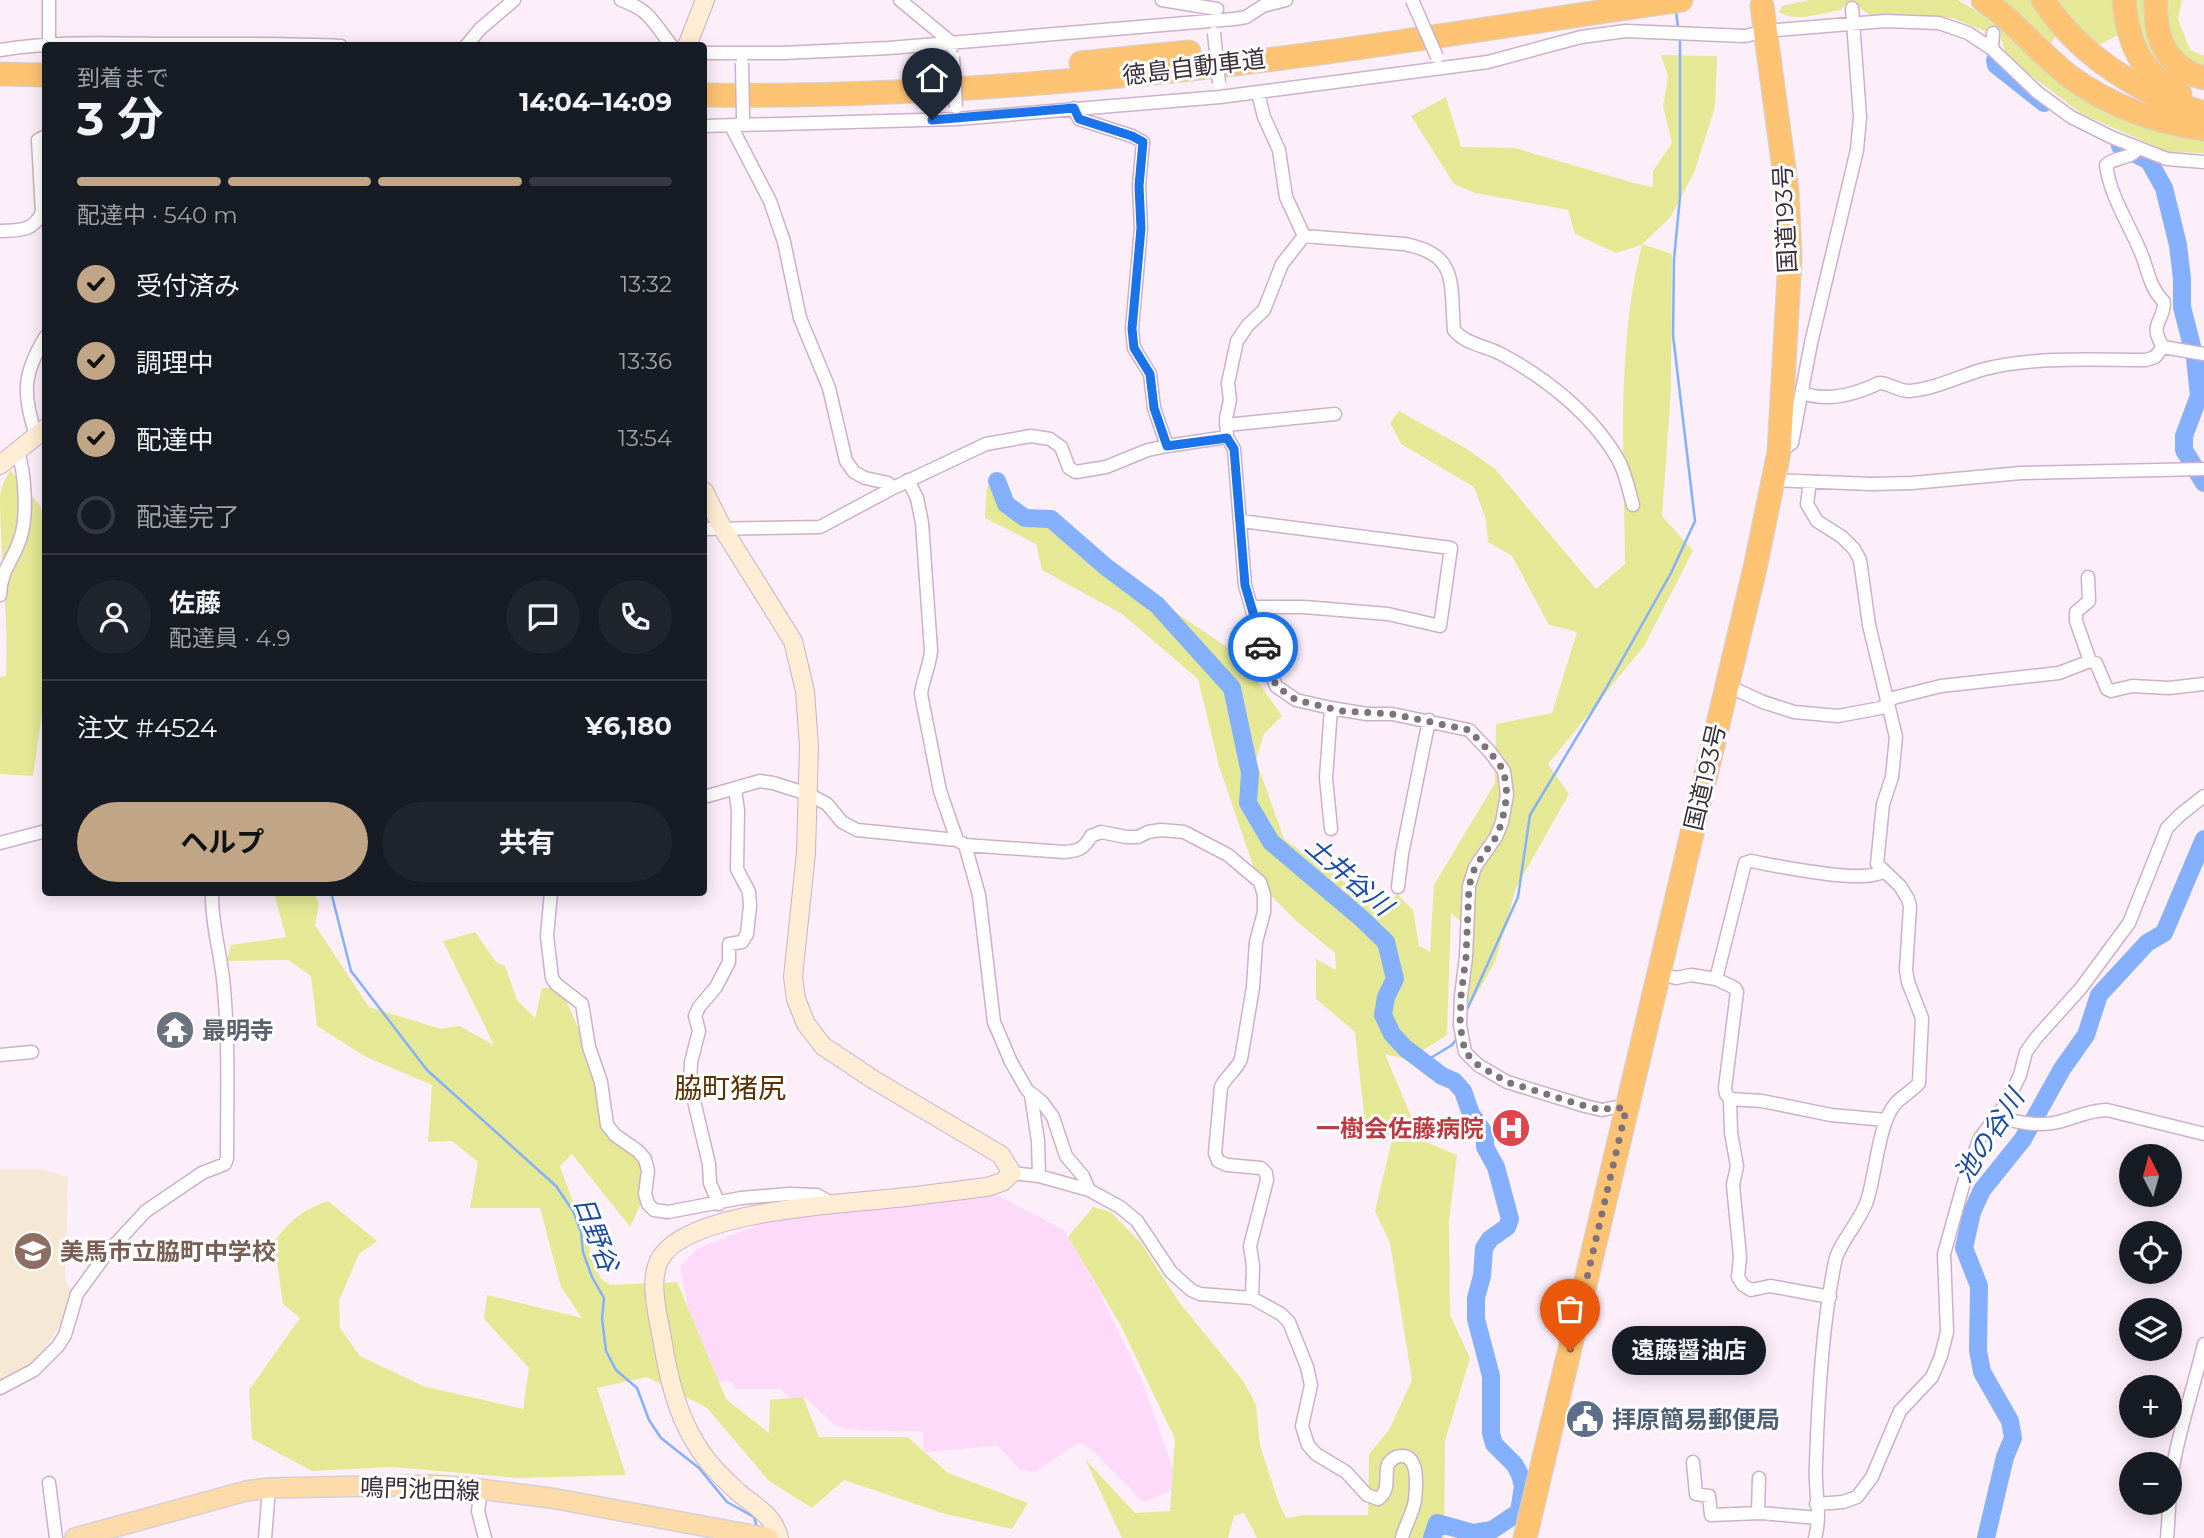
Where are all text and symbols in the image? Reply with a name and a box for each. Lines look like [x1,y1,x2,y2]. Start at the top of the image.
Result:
street label: 徳島自動車道 [1121,44,1267,90]
pin [902,48,962,120]
icon: home [913,59,951,97]
text: 到着まで [77,64,169,92]
text: 14:04–14:09 [519,86,672,118]
text: 3 分 [77,90,163,147]
street label: 国道193号 [1768,164,1802,274]
text: 配達中 · 540 m [77,201,238,229]
icon: check [77,265,115,303]
text: 受付済み [136,270,240,302]
text: 13:32 [620,270,672,298]
icon: check [77,342,115,380]
text: 調理中 [136,347,214,379]
text: 13:36 [619,347,672,375]
icon: check [77,419,115,457]
text: 配達中 [136,424,214,456]
text: 13:54 [618,424,672,452]
text: 配達完了 [136,501,240,533]
button: person [77,580,151,654]
button: chat [506,580,580,654]
button: phone [598,580,672,654]
text: 佐藤 [169,587,221,619]
courier [1228,612,1298,682]
text: 配達員 · 4.9 [169,624,290,652]
icon: car [1244,628,1282,666]
text: ¥6,180 [585,710,672,742]
text: 注文 #4524 [77,712,217,744]
street label: 国道193号 [1679,721,1731,833]
button: ヘルプ [77,802,368,882]
button: 共有 [382,802,672,882]
water label: 土井谷川 [1299,830,1401,924]
temple icon: 最明寺 [154,1009,196,1051]
place label: 最明寺 [202,1016,274,1045]
district label: 脇町猪尻 [674,1071,786,1105]
water label: 池の谷川 [1947,1081,2032,1188]
hospital icon: 一樹会佐藤病院 [1490,1107,1532,1149]
place label: 一樹会佐藤病院 [1316,1114,1484,1143]
north arrow [2119,1144,2182,1208]
map controls [2119,1144,2182,1515]
water label: 日野谷 [567,1192,626,1278]
button: locate [2119,1221,2182,1284]
school or university icon: 美馬市立脇町中学校 [12,1230,54,1272]
place label: 美馬市立脇町中学校 [60,1237,276,1266]
pin [1540,1279,1600,1351]
icon: bag [1551,1290,1589,1328]
button: layers [2119,1298,2182,1361]
callout: 遠藤醤油店 [1612,1326,1766,1376]
text: 遠藤醤油店 [1632,1336,1747,1364]
button: + [2119,1375,2182,1438]
public building icon: 拝原簡易郵便局 [1564,1398,1606,1440]
place label: 拝原簡易郵便局 [1612,1405,1780,1434]
button: − [2119,1452,2182,1515]
street label: 鳴門池田線 [360,1472,480,1506]

